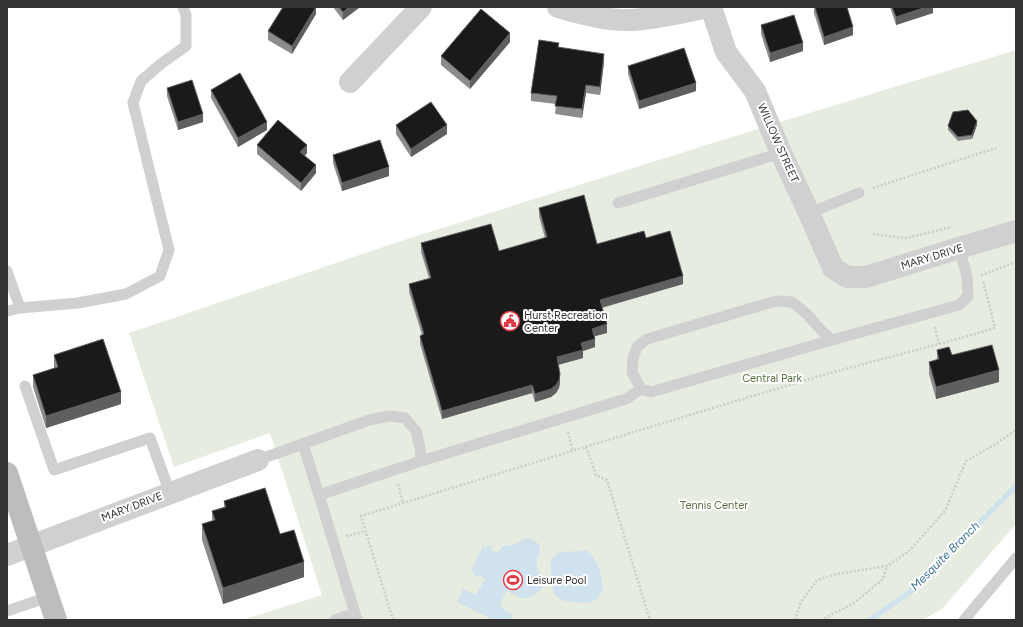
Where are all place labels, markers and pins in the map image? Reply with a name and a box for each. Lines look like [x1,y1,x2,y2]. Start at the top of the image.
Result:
place label: Hurst Recreation Center [524,309,608,335]
public building icon: Hurst Recreation Center [499,310,521,332]
sports icon: Leisure Pool [502,569,524,591]
place label: Leisure Pool [527,574,586,587]

